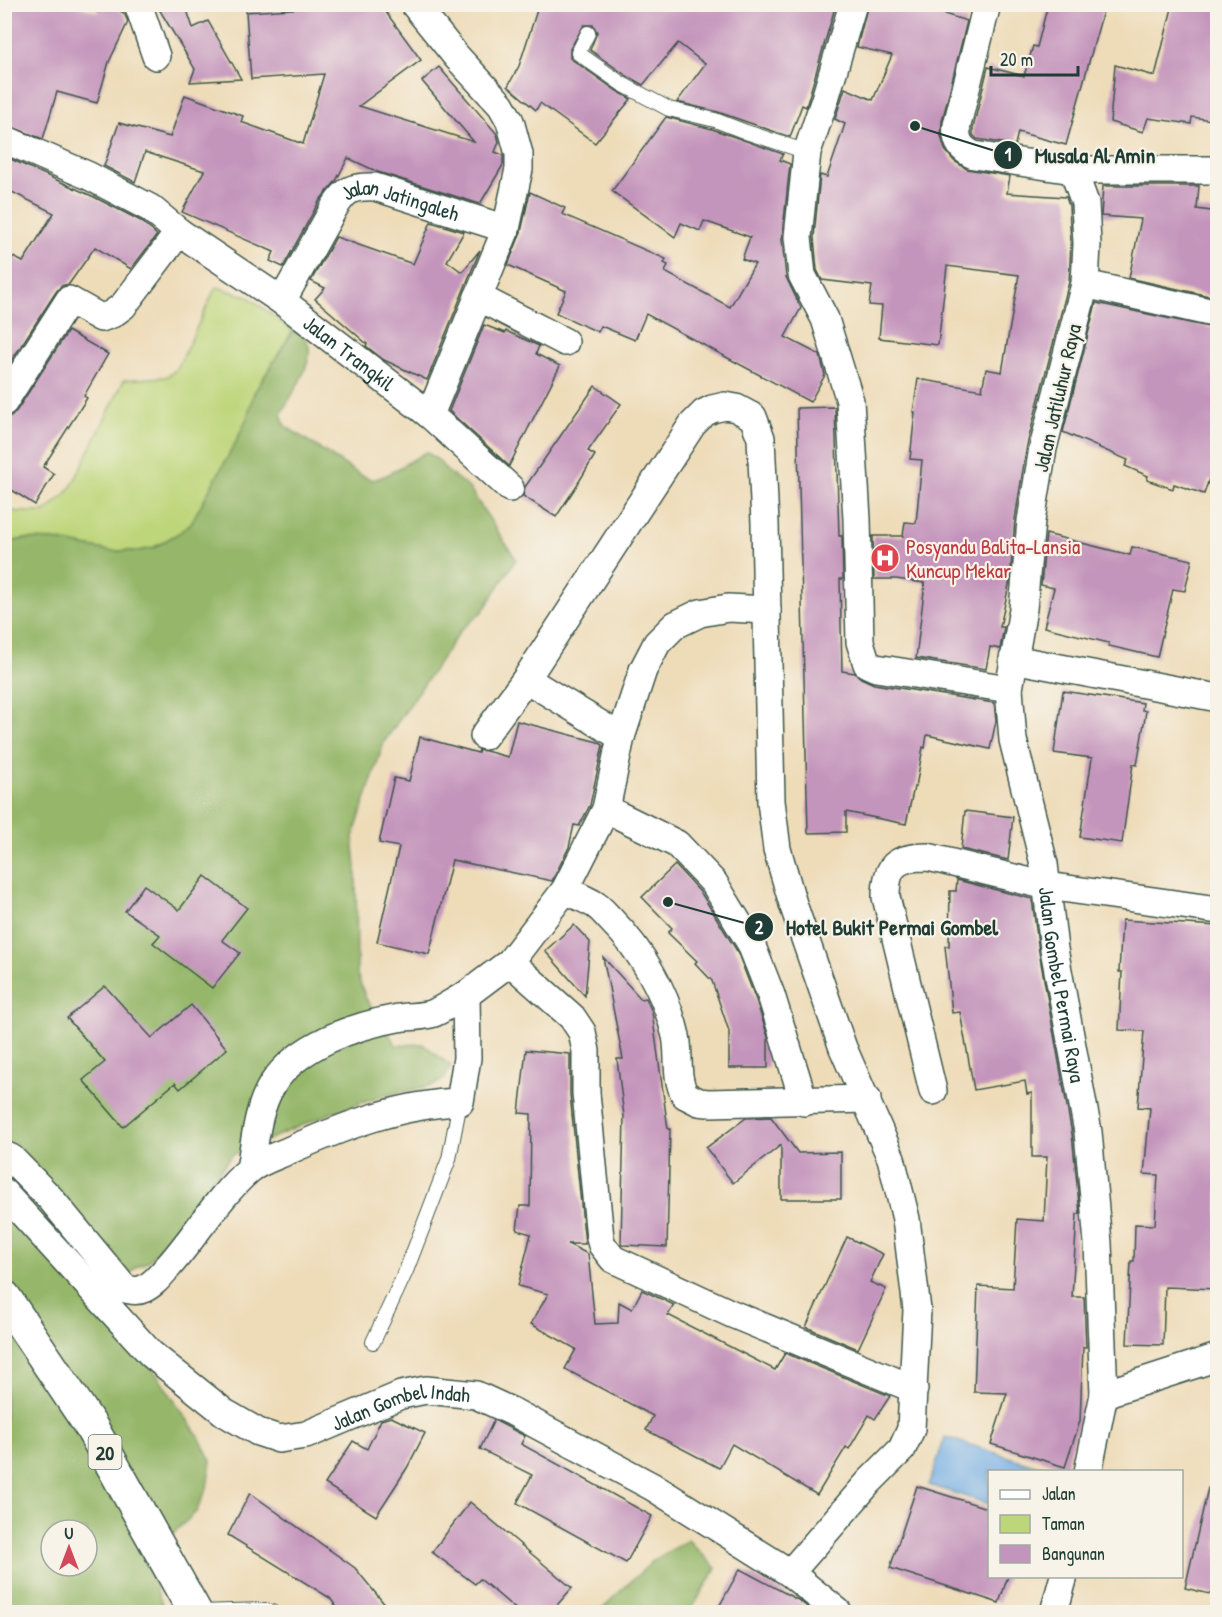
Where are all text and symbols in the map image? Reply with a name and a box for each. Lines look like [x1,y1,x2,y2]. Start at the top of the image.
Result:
scale bar [991,39,1078,77]
text: 20 m [1000,47,1033,72]
callout: Musala Al Amin [993,135,1167,175]
text: Musala Al Amin [1035,140,1155,170]
text: 1 [1005,142,1012,167]
street label: Jalan Jatingaleh [334,172,463,228]
street label: Jalan Trangkil [297,308,401,398]
street label: Jalan Jatiluhur Raya [1026,321,1088,475]
place label: Posyandu Balita-Lansia Kuncup Mekar [906,532,1080,585]
hospital icon: Posyandu Balita-Lansia Kuncup Mekar [869,542,901,574]
street label: Jalan Gombel Permai Raya [1032,885,1093,1085]
callout: Hotel Bukit Permai Gombel [744,907,1010,947]
text: Hotel Bukit Permai Gombel [786,912,999,942]
text: 2 [755,915,764,940]
street label: Jalan Gombel Indah [327,1376,472,1437]
road number: 20 [88,1435,122,1469]
legend [988,1470,1183,1578]
text: Jalan [1042,1481,1076,1506]
text: Taman [1042,1511,1085,1536]
north arrow [39,1518,99,1578]
text: U [65,1522,74,1544]
text: Bangunan [1042,1541,1105,1566]

